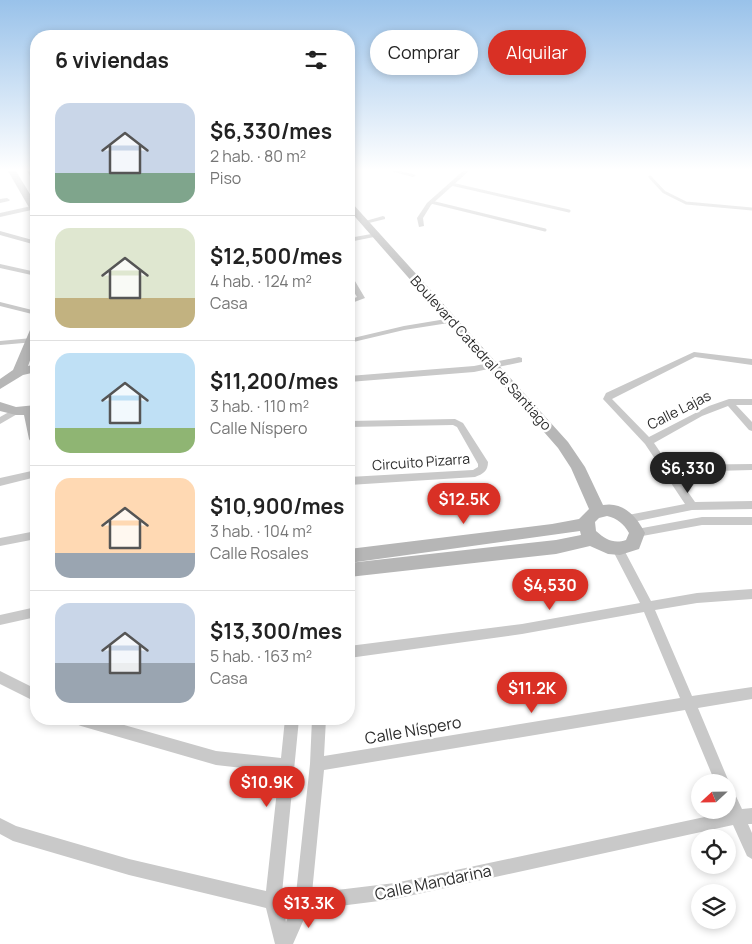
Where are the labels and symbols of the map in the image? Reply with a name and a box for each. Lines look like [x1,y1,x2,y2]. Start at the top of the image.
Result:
street label: Boulevard Catedral de Santiago [407,271,556,434]
street label: Calle Lajas [644,385,714,434]
street label: Circuito Pizarra [371,449,471,474]
pin: $6,330 [647,452,729,494]
pin: $12.5K [423,482,505,525]
pin: $4,530 [509,568,591,611]
pin: $11.2K [491,672,573,714]
street label: Calle Níspero [363,711,463,749]
pin: $10.9K [226,766,308,808]
north arrow [691,774,736,819]
street label: Calle Mandarina [373,859,493,905]
pin: $13.3K [268,886,350,929]

